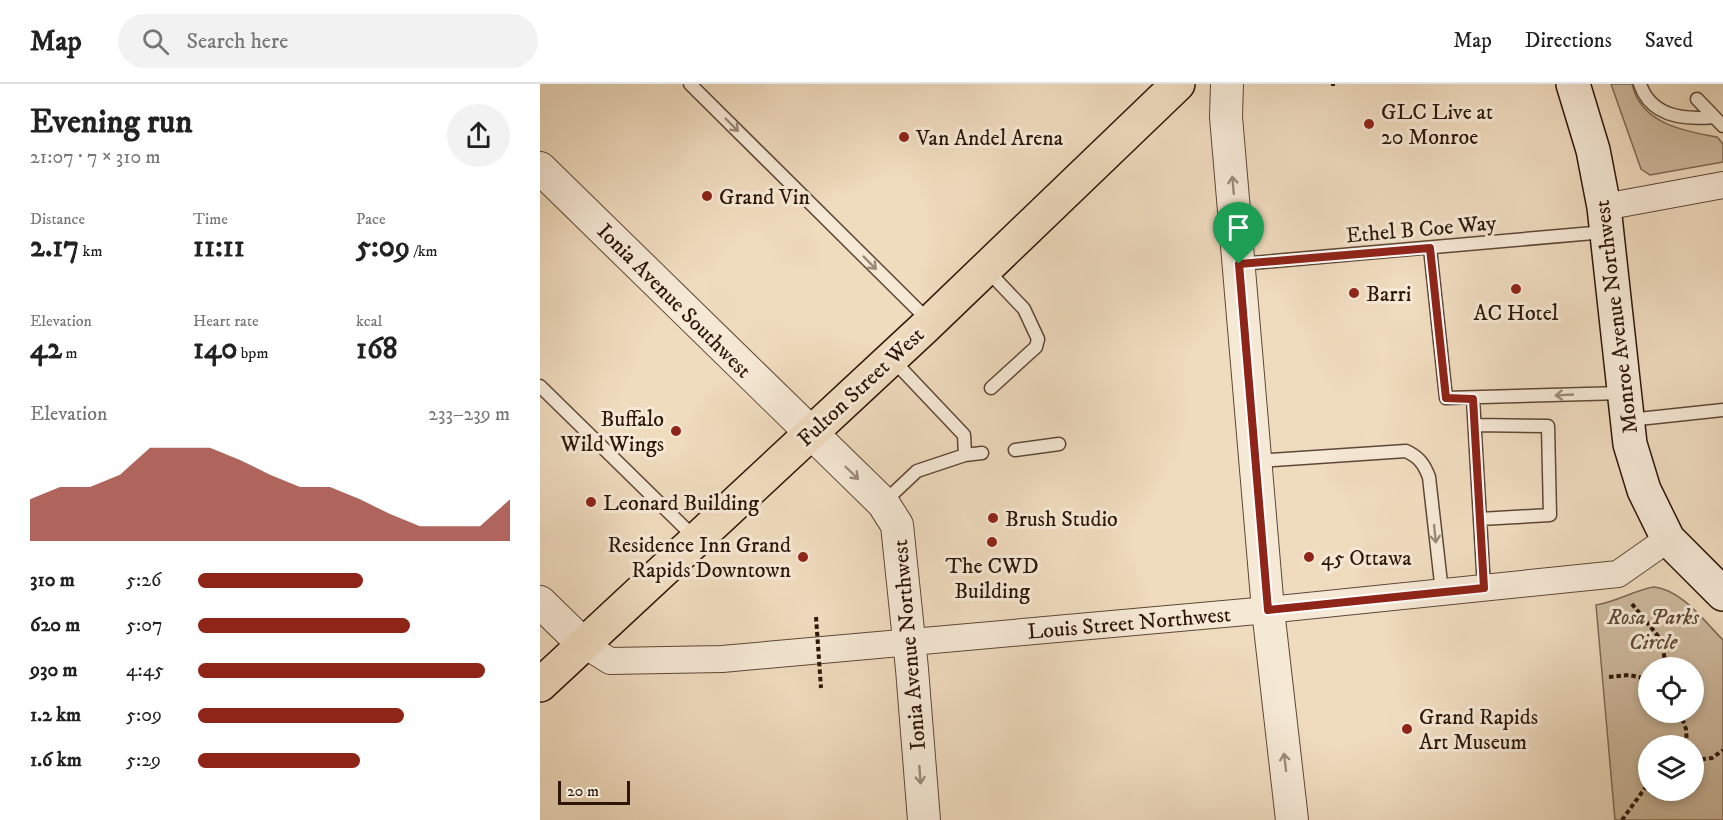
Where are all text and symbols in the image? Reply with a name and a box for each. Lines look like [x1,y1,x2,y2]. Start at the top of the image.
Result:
search box [118,14,538,68]
text: Map [30,24,82,59]
icon: search [139,25,172,58]
text: Search here [187,28,288,55]
text: Map [1453,28,1492,54]
text: Directions [1525,28,1612,54]
text: Saved [1645,28,1693,54]
place label: GLC Live at 20 Monroe [1381,99,1493,151]
text: Evening run [30,102,192,143]
button: share [447,104,510,167]
marker: GLC Live at 20 Monroe [1362,117,1376,131]
one-way arrow [724,118,739,133]
place label: Van Andel Arena [915,125,1064,152]
marker: Van Andel Arena [897,130,911,144]
text: 21:07 · 7 × 310 m [30,145,161,170]
one-way arrow [1227,175,1238,195]
place label: Grand Vin [719,184,810,211]
marker: Grand Vin [700,189,714,203]
street label: Monroe Avenue Northwest [1589,198,1644,435]
pin [1213,202,1264,264]
text: Distance [30,209,85,229]
text: Time [193,209,228,229]
text: Pace [356,209,386,229]
street label: Ethel B Coe Way [1345,209,1498,250]
icon: arrive [1222,211,1255,244]
street label: Ionia Avenue Southwest [591,218,757,384]
text: 2.17 [30,229,79,266]
text: 11:11 [193,229,245,266]
text: 5:09 [356,229,410,266]
text: km [79,241,103,261]
text: /km [410,241,438,261]
one-way arrow [863,255,878,270]
place label: Barri [1366,281,1411,308]
marker: AC Hotel [1509,282,1523,296]
marker: Barri [1347,286,1361,300]
place label: AC Hotel [1474,300,1559,327]
text: Elevation [30,311,92,331]
text: Heart rate [193,311,259,331]
text: kcal [356,311,382,331]
street label: Fulton Street West [792,322,930,453]
text: 42 [30,331,62,368]
text: 140 [193,331,237,368]
text: 168 [356,331,398,368]
text: m [62,343,77,363]
text: bpm [237,343,268,363]
one-way arrow [1554,389,1574,400]
text: Elevation [30,402,107,427]
text: 233–239 m [428,402,510,427]
place label: Buffalo Wild Wings [560,406,664,458]
marker: Buffalo Wild Wings [669,424,683,438]
one-way arrow [844,466,859,480]
place label: Leonard Building [603,490,759,517]
marker: Leonard Building [584,495,598,509]
place label: Brush Studio [1005,506,1118,533]
marker: Brush Studio [986,511,1000,525]
one-way arrow [1430,524,1441,544]
place label: Residence Inn Grand Rapids Downtown [607,532,792,584]
marker: The CWD Building [985,535,999,549]
street label: Ionia Avenue Northwest [887,538,932,751]
place label: 45 Ottawa [1321,545,1412,572]
marker: Residence Inn Grand Rapids Downtown [796,550,810,564]
marker: 45 Ottawa [1302,550,1316,564]
place label: The CWD Building [945,553,1039,605]
text: 310 m [30,568,75,593]
text: 5:26 [126,568,161,593]
street label: Louis Street Northwest [1026,601,1232,646]
park label: Rosa Parks Circle [1606,604,1700,656]
text: 620 m [30,613,80,638]
text: 5:07 [126,613,162,638]
map controls [1638,657,1704,801]
button: locate [1638,657,1704,723]
text: 930 m [30,658,78,683]
text: 4:45 [126,658,164,683]
text: 1.2 km [30,703,81,728]
text: 5:09 [126,703,162,728]
place label: Grand Rapids Art Museum [1419,704,1538,756]
marker: Grand Rapids Art Museum [1400,722,1414,736]
button: layers [1638,735,1704,801]
text: 1.6 km [30,748,82,773]
text: 5:29 [126,748,161,773]
one-way arrow [1279,752,1290,772]
one-way arrow [915,765,926,785]
scale bar [558,778,630,806]
text: 20 m [567,781,599,801]

